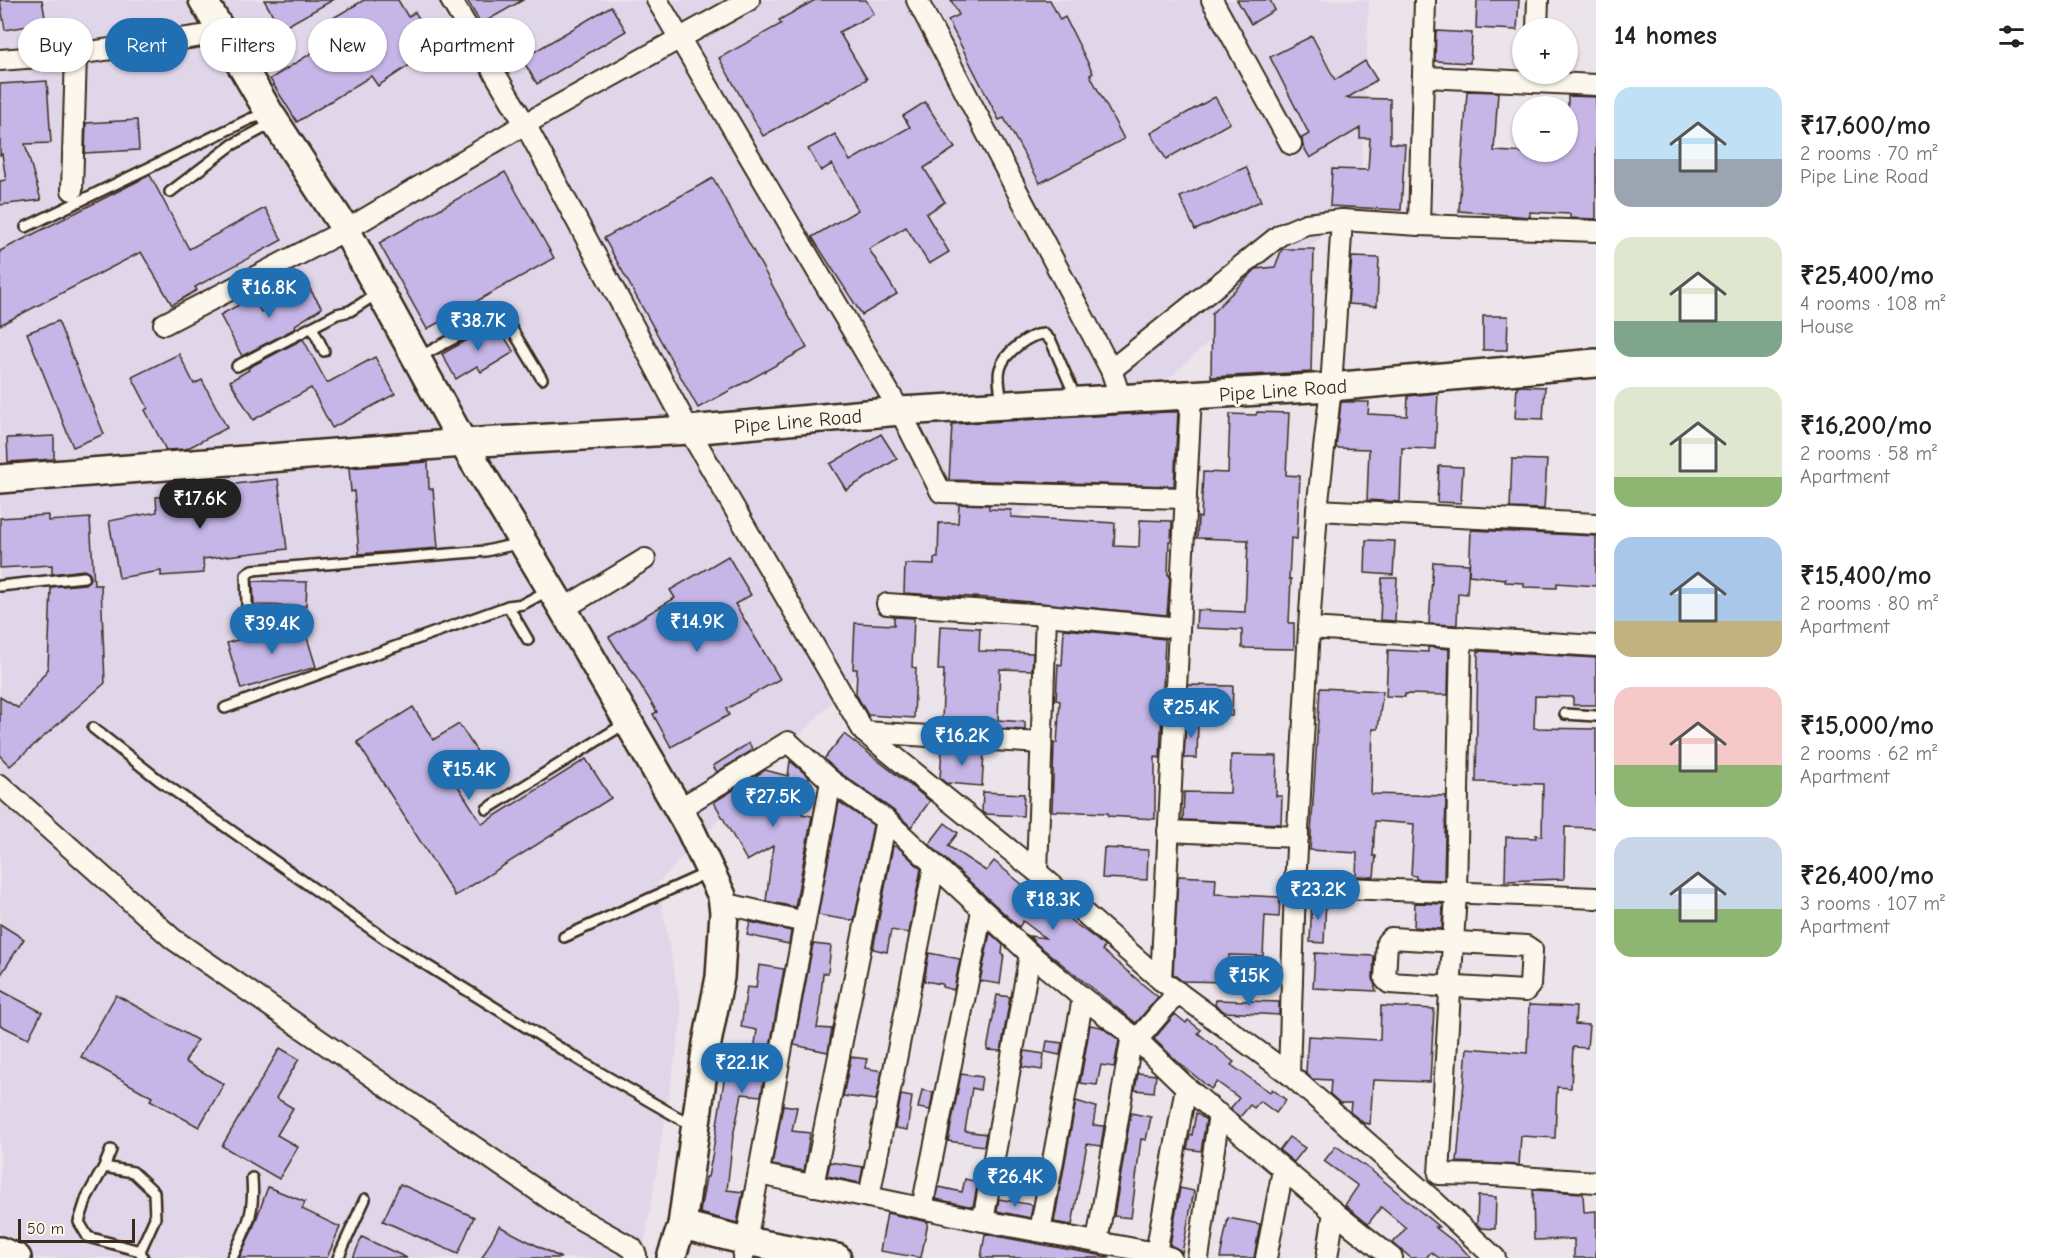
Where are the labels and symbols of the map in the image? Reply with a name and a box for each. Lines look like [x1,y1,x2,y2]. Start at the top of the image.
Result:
pin: ₹16.8K [220,268,318,319]
pin: ₹38.7K [429,301,527,352]
street label: Pipe Line Road [1218,375,1348,406]
street label: Pipe Line Road [733,404,863,439]
pin: ₹17.6K [151,479,249,530]
pin: ₹14.9K [648,602,746,653]
pin: ₹39.4K [223,604,321,655]
pin: ₹25.4K [1142,688,1240,739]
pin: ₹16.2K [913,716,1011,767]
pin: ₹15.4K [420,750,518,801]
pin: ₹27.5K [724,777,822,828]
pin: ₹23.2K [1269,870,1367,921]
pin: ₹18.3K [1004,880,1102,931]
pin: ₹15K [1213,956,1285,1007]
pin: ₹22.1K [693,1043,791,1094]
pin: ₹26.4K [966,1157,1064,1208]
scale bar [18,1216,135,1244]

